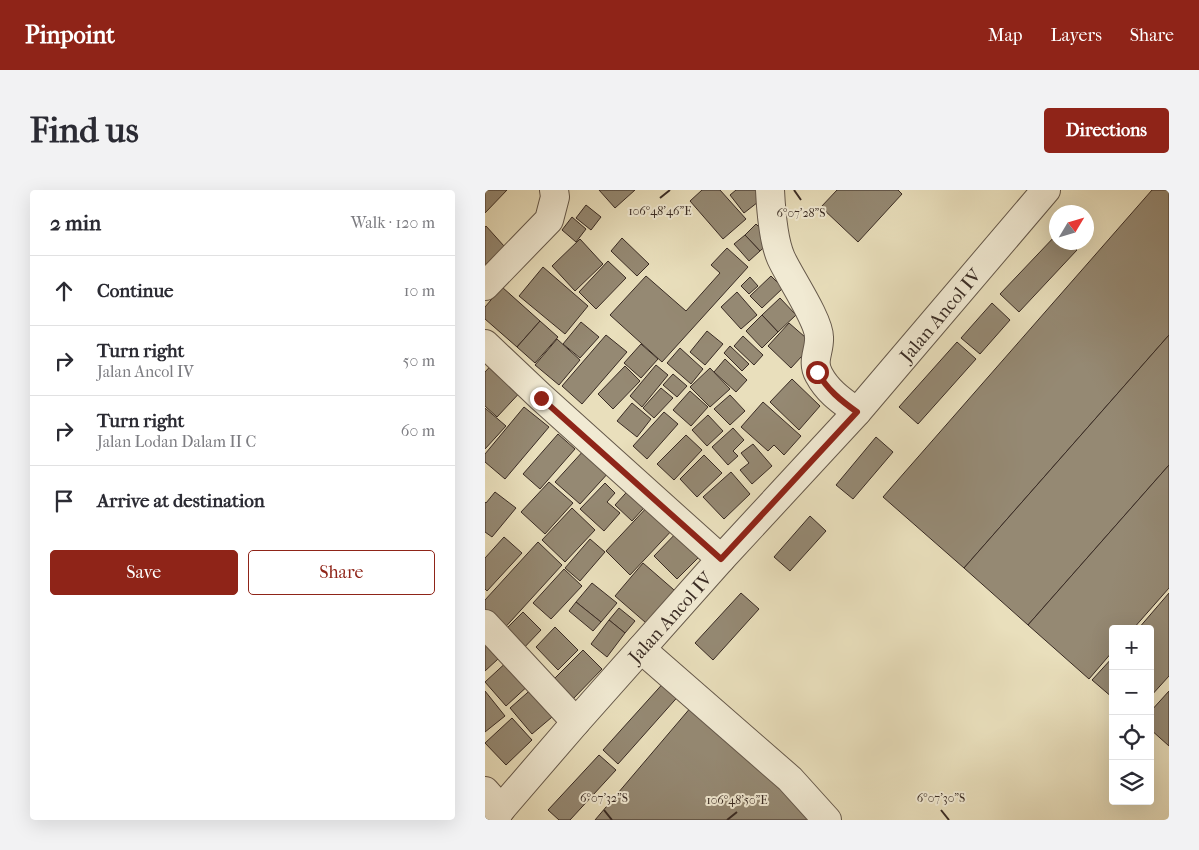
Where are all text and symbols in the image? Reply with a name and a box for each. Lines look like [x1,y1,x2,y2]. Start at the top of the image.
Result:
text: Pinpoint [25,21,115,49]
text: Map [988,25,1022,46]
text: Layers [1050,25,1102,46]
text: Share [1130,25,1174,46]
button: Directions [1044,108,1169,153]
text: Find us [30,110,139,151]
text: 106°48'46"E [629,204,691,218]
north arrow [1049,205,1094,250]
text: 6°07'28"S [777,206,825,220]
text: 2 min [50,211,101,235]
text: Walk · 120 m [351,213,435,232]
street label: Jalan Ancol IV [894,264,987,368]
icon: ahead [50,277,78,305]
text: Continue [97,280,173,302]
text: 10 m [404,281,435,300]
text: Turn right [97,340,184,362]
icon: right [50,347,78,375]
text: 50 m [403,351,435,370]
route start [806,361,829,384]
text: Jalan Ancol IV [97,362,194,381]
route end [530,387,553,410]
text: Turn right [97,410,184,432]
icon: right [50,417,78,445]
text: 60 m [401,421,435,440]
text: Jalan Lodan Dalam II C [97,432,256,451]
icon: arrive [50,487,78,515]
text: Arrive at destination [97,490,265,512]
button: Save [50,550,238,595]
button: Share [248,550,435,595]
street label: Jalan Ancol IV [623,567,718,669]
map controls [1109,625,1154,805]
button: + [1109,625,1154,670]
button: − [1109,670,1154,715]
button: locate [1109,715,1154,760]
button: layers [1109,760,1154,805]
text: 6°07'32"S [580,791,628,805]
text: 6°07'30"S [917,791,965,805]
text: 106°48'50"E [706,793,768,807]

